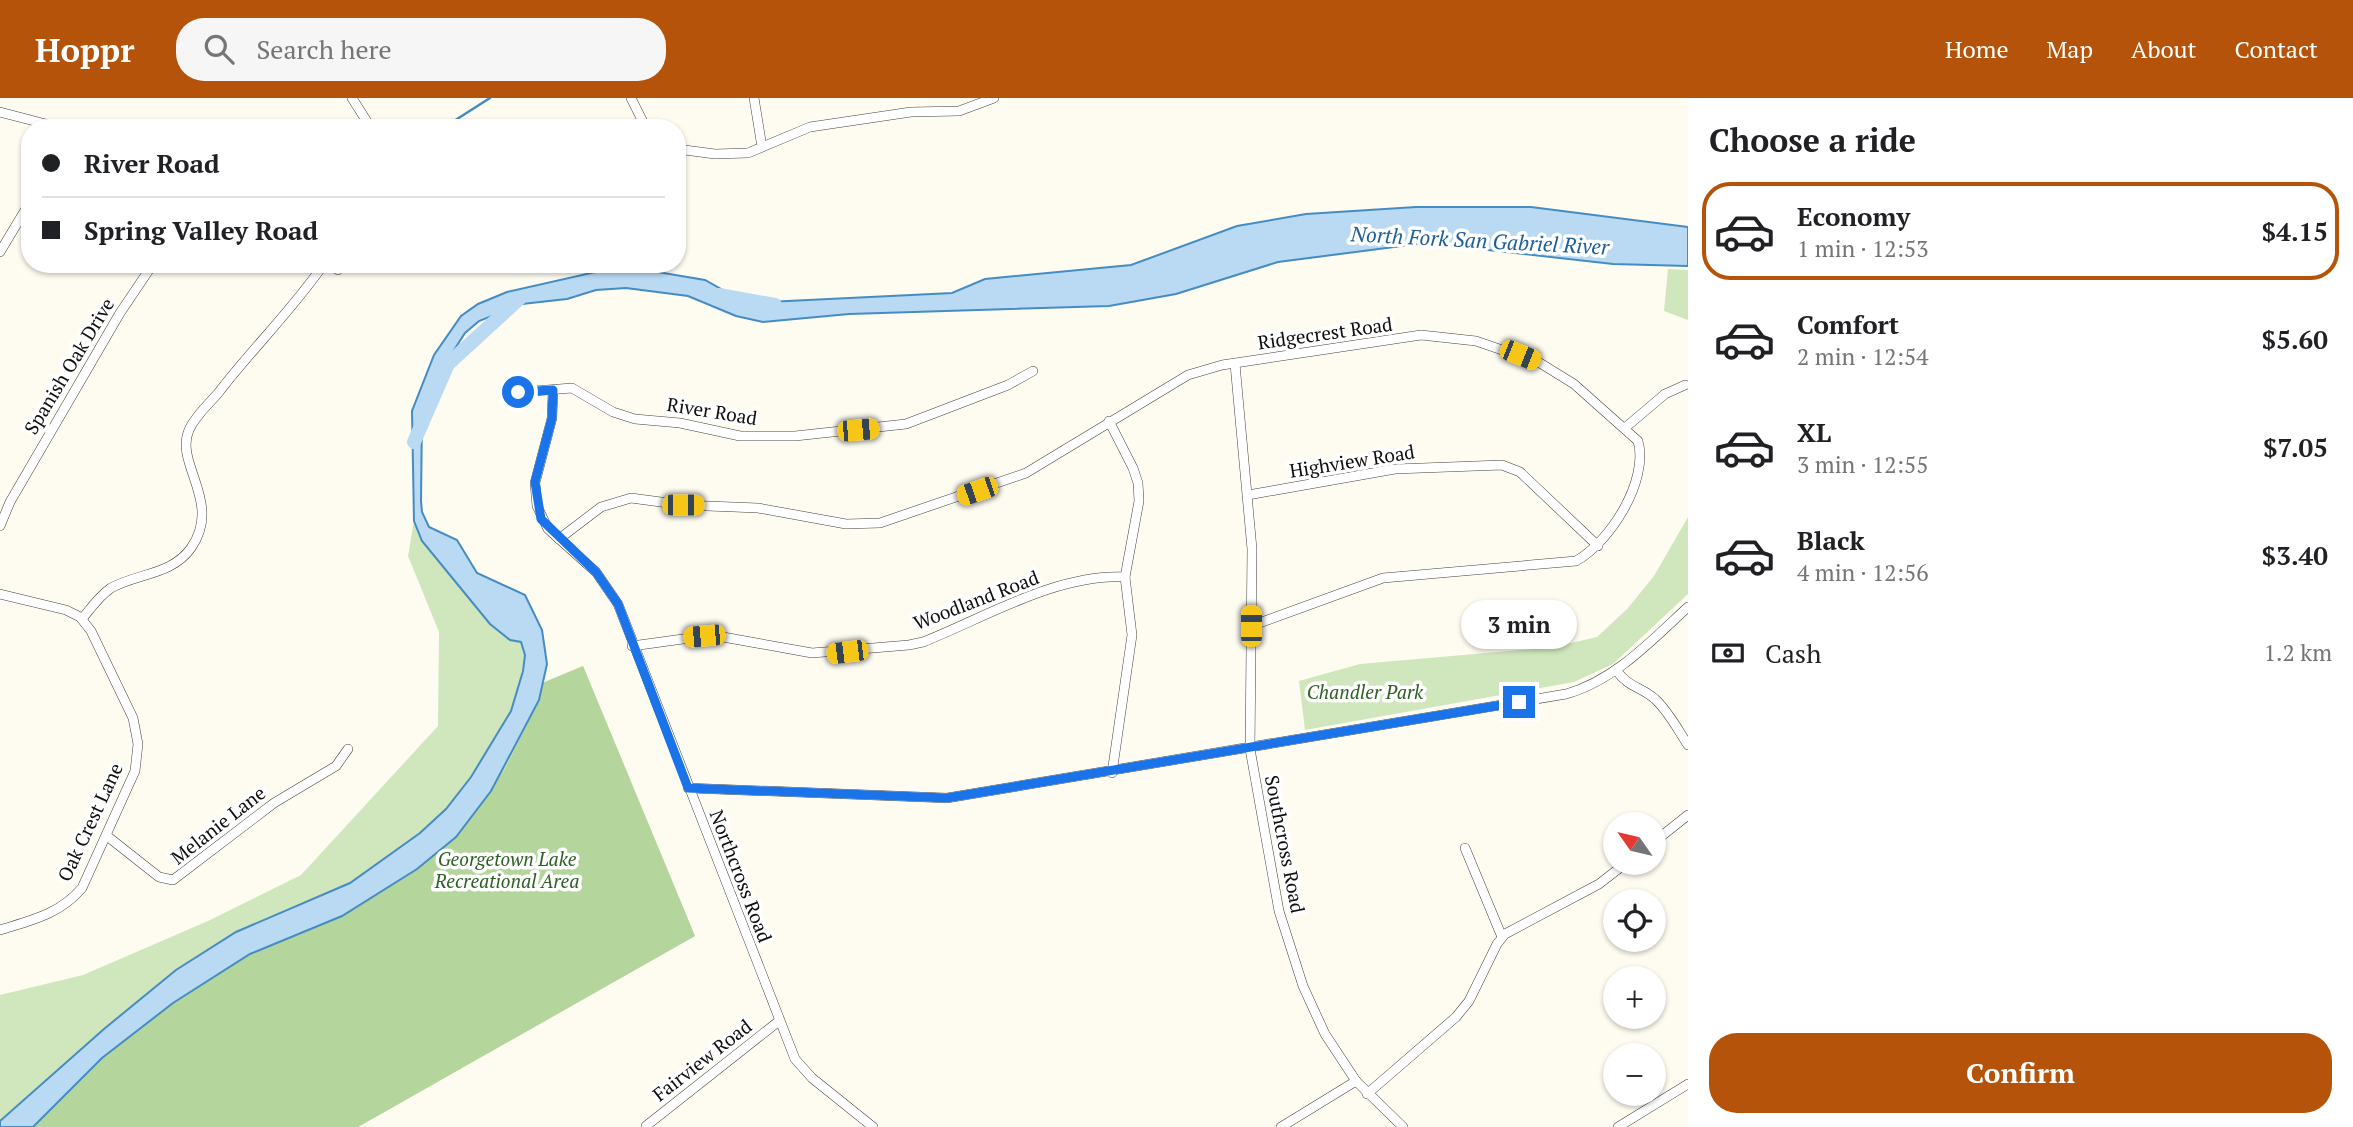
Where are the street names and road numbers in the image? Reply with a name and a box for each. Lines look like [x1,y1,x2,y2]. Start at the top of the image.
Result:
street label: Spanish Oak Drive [18,293,119,439]
street label: Ridgecrest Road [1256,311,1394,354]
street label: River Road [665,391,759,430]
street label: Highview Road [1288,438,1417,483]
street label: Woodland Road [910,564,1042,635]
street label: Oak Crest Lane [51,759,128,885]
street label: Southcross Road [1260,773,1311,915]
street label: Melanie Lane [165,780,270,869]
street label: Northcross Road [705,806,778,946]
street label: Fairview Road [647,1013,757,1106]

